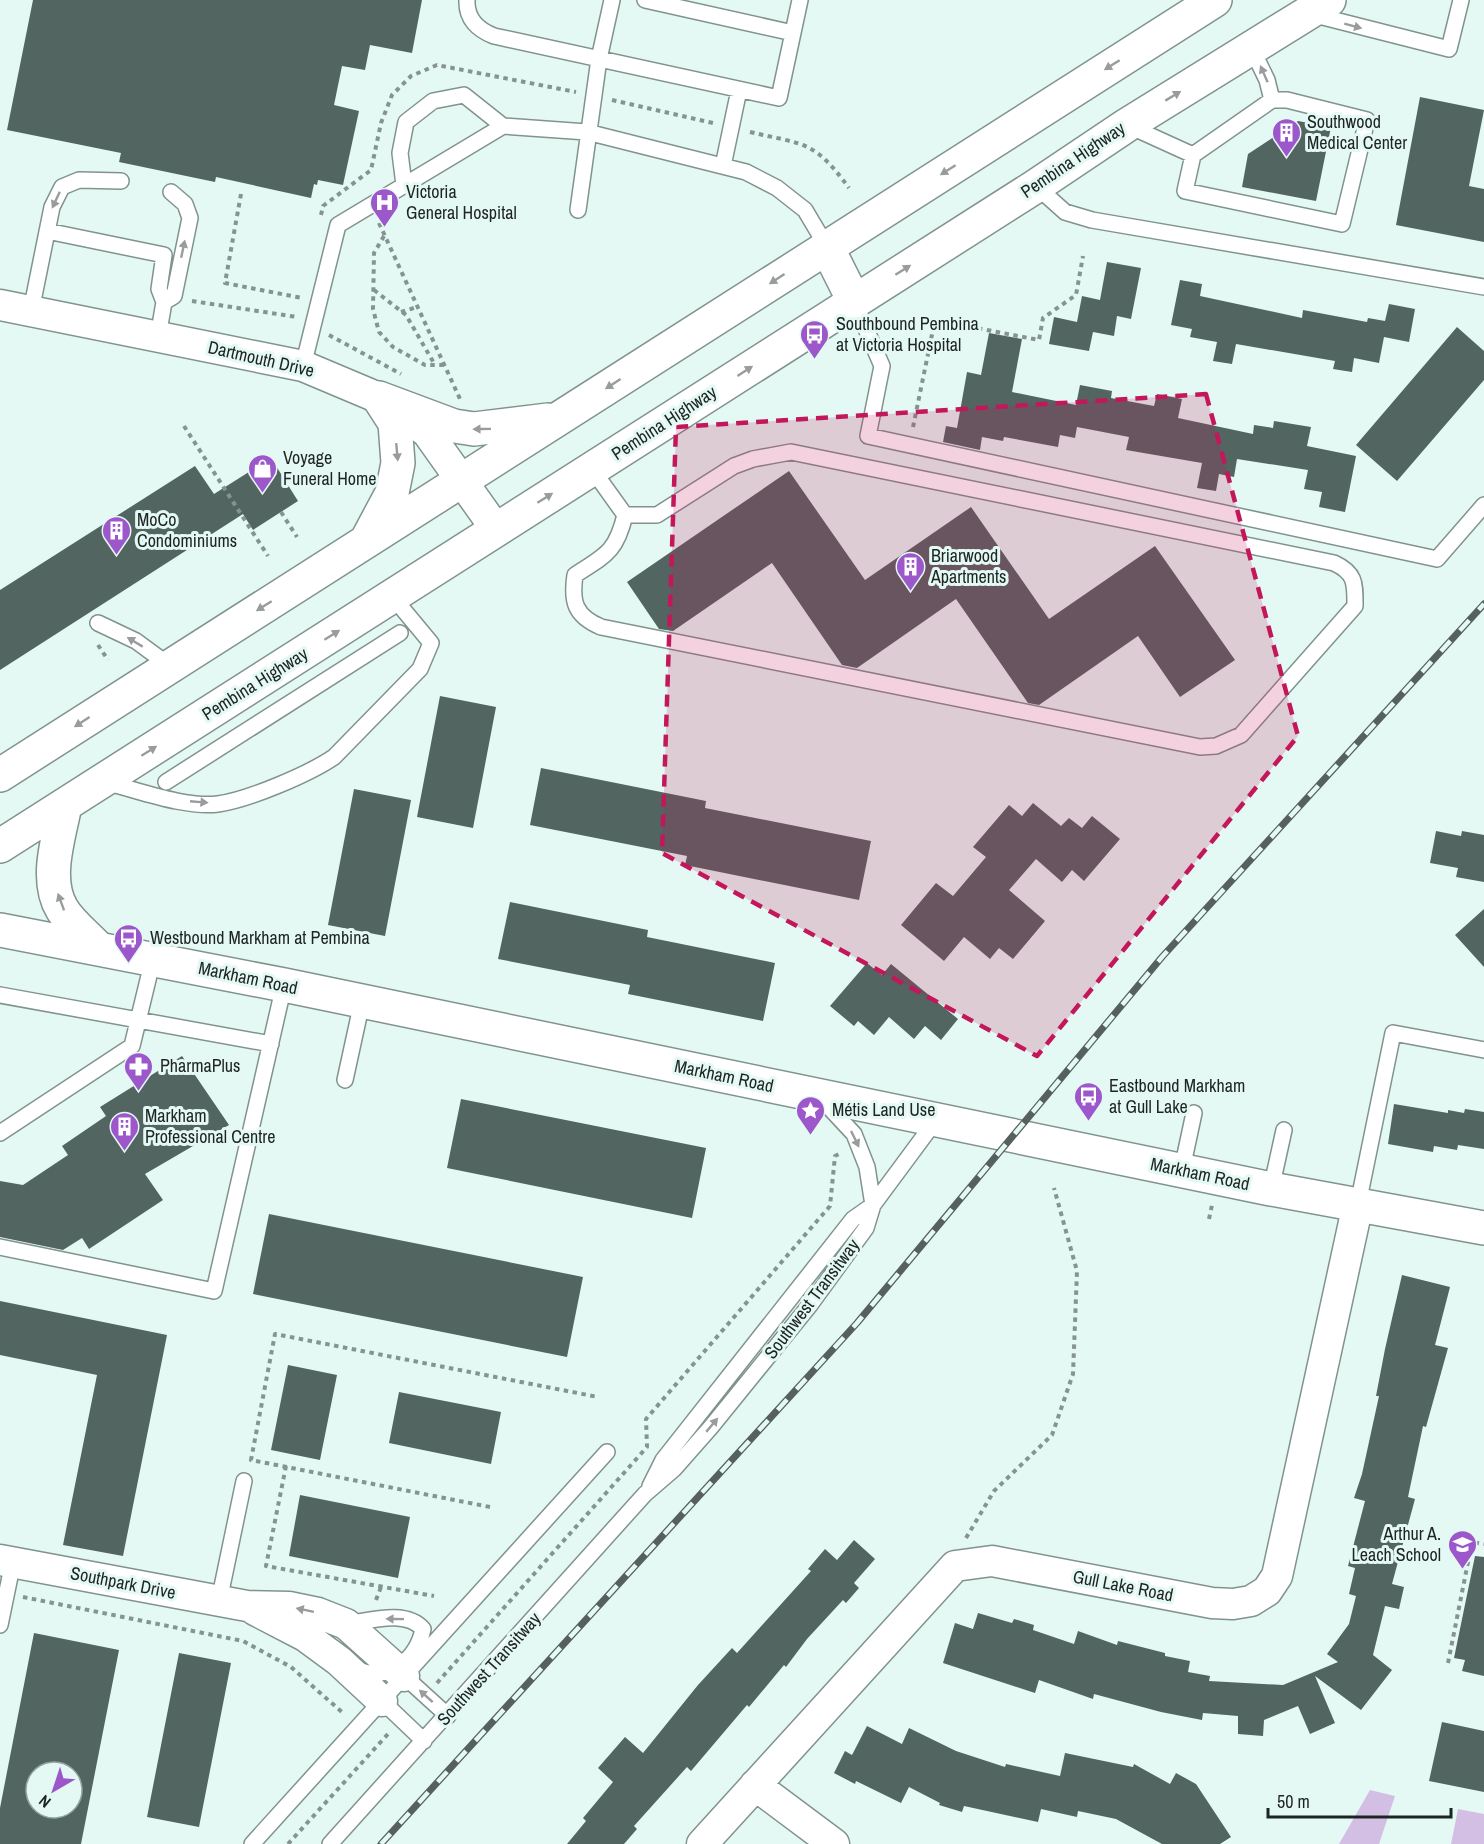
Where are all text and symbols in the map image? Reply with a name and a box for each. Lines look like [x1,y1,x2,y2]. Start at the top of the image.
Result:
one-way arrow [1344,22,1362,32]
one-way arrow [1104,60,1120,71]
one-way arrow [1259,65,1268,82]
one-way arrow [1165,91,1181,102]
place label: Southwood Medical Center [1307,109,1407,155]
street label: Pembina Highway [1016,115,1130,204]
building icon: Southwood Medical Center [1270,116,1302,158]
one-way arrow [940,164,956,175]
place label: Victoria General Hospital [406,179,517,225]
hospital icon: Victoria General Hospital [369,186,401,228]
one-way arrow [51,192,60,209]
one-way arrow [179,239,188,258]
one-way arrow [895,264,911,275]
one-way arrow [770,273,786,285]
place label: Southbound Pembina at Victoria Hospital [836,311,979,357]
bus stop icon: Southbound Pembina at Victoria Hospital [799,318,831,360]
street label: Dartmouth Drive [206,334,317,383]
one-way arrow [737,365,754,376]
one-way arrow [605,378,621,389]
street label: Pembina Highway [606,379,722,466]
one-way arrow [472,424,491,434]
one-way arrow [392,442,402,461]
place label: Voyage Funeral Home [283,445,377,491]
shop icon: Voyage Funeral Home [246,452,278,494]
one-way arrow [537,492,553,504]
place label: MoCo Condominiums [137,507,237,553]
building icon: MoCo Condominiums [100,514,132,556]
place label: Briarwood Apartments [930,543,1006,589]
building icon: Briarwood Apartments [894,550,926,592]
one-way arrow [256,600,272,611]
one-way arrow [324,629,340,640]
one-way arrow [126,637,143,647]
street label: Pembina Highway [197,641,313,726]
one-way arrow [74,716,90,728]
one-way arrow [141,745,158,756]
one-way arrow [189,797,208,807]
one-way arrow [55,893,65,911]
bus stop icon: Westbound Markham at Pembina [113,922,145,964]
place label: Westbound Markham at Pembina [150,925,370,950]
street label: Markham Road [196,955,300,1000]
pharmacy icon: PharmaPlus [123,1050,155,1092]
place label: PharmaPlus [160,1053,240,1078]
street label: Markham Road [672,1053,776,1098]
place label: Eastbound Markham at Gull Lake [1109,1073,1245,1119]
bus stop icon: Eastbound Markham at Gull Lake [1072,1080,1104,1122]
place icon: Métis Land Use [795,1094,827,1136]
place label: Métis Land Use [832,1097,935,1122]
place label: Markham Professional Centre [145,1103,275,1149]
building icon: Markham Professional Centre [108,1110,140,1152]
one-way arrow [850,1130,859,1147]
street label: Markham Road [1148,1151,1252,1196]
street label: Southwest Transitway [758,1233,865,1364]
one-way arrow [706,1417,719,1433]
place label: Arthur A. Leach School [1352,1521,1441,1567]
school or university icon: Arthur A. Leach School [1446,1528,1478,1570]
street label: Southpark Drive [68,1560,178,1605]
street label: Gull Lake Road [1071,1564,1175,1607]
one-way arrow [295,1605,314,1614]
street label: Southwest Transitway [431,1606,547,1731]
one-way arrow [386,1614,405,1624]
one-way arrow [419,1690,434,1703]
north arrow [24,1760,84,1820]
scale bar [1268,1781,1451,1819]
text: 50 m [1277,1789,1310,1814]
text: N [34,1790,55,1813]

